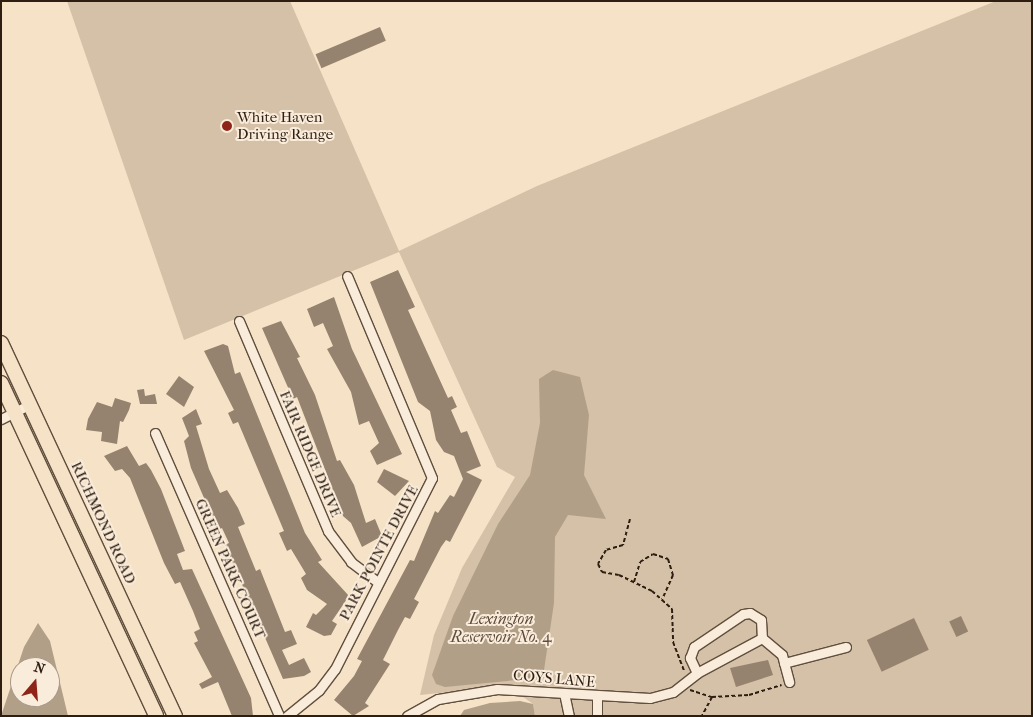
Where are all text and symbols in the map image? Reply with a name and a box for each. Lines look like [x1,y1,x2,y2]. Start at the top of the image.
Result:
place label: White Haven Driving Range [237,108,333,143]
marker: White Haven Driving Range [221,120,233,132]
street label: FAIR RIDGE DRIVE [275,388,345,520]
street label: RICHMOND ROAD [67,459,139,587]
street label: PARK POINTE DRIVE [336,482,422,624]
street label: GREEN PARK COURT [191,496,269,642]
water label: Lexington Reservoir No. 4 [450,609,552,647]
north arrow [10,657,60,707]
text: N [32,658,47,678]
street label: COYS LANE [512,666,596,692]

